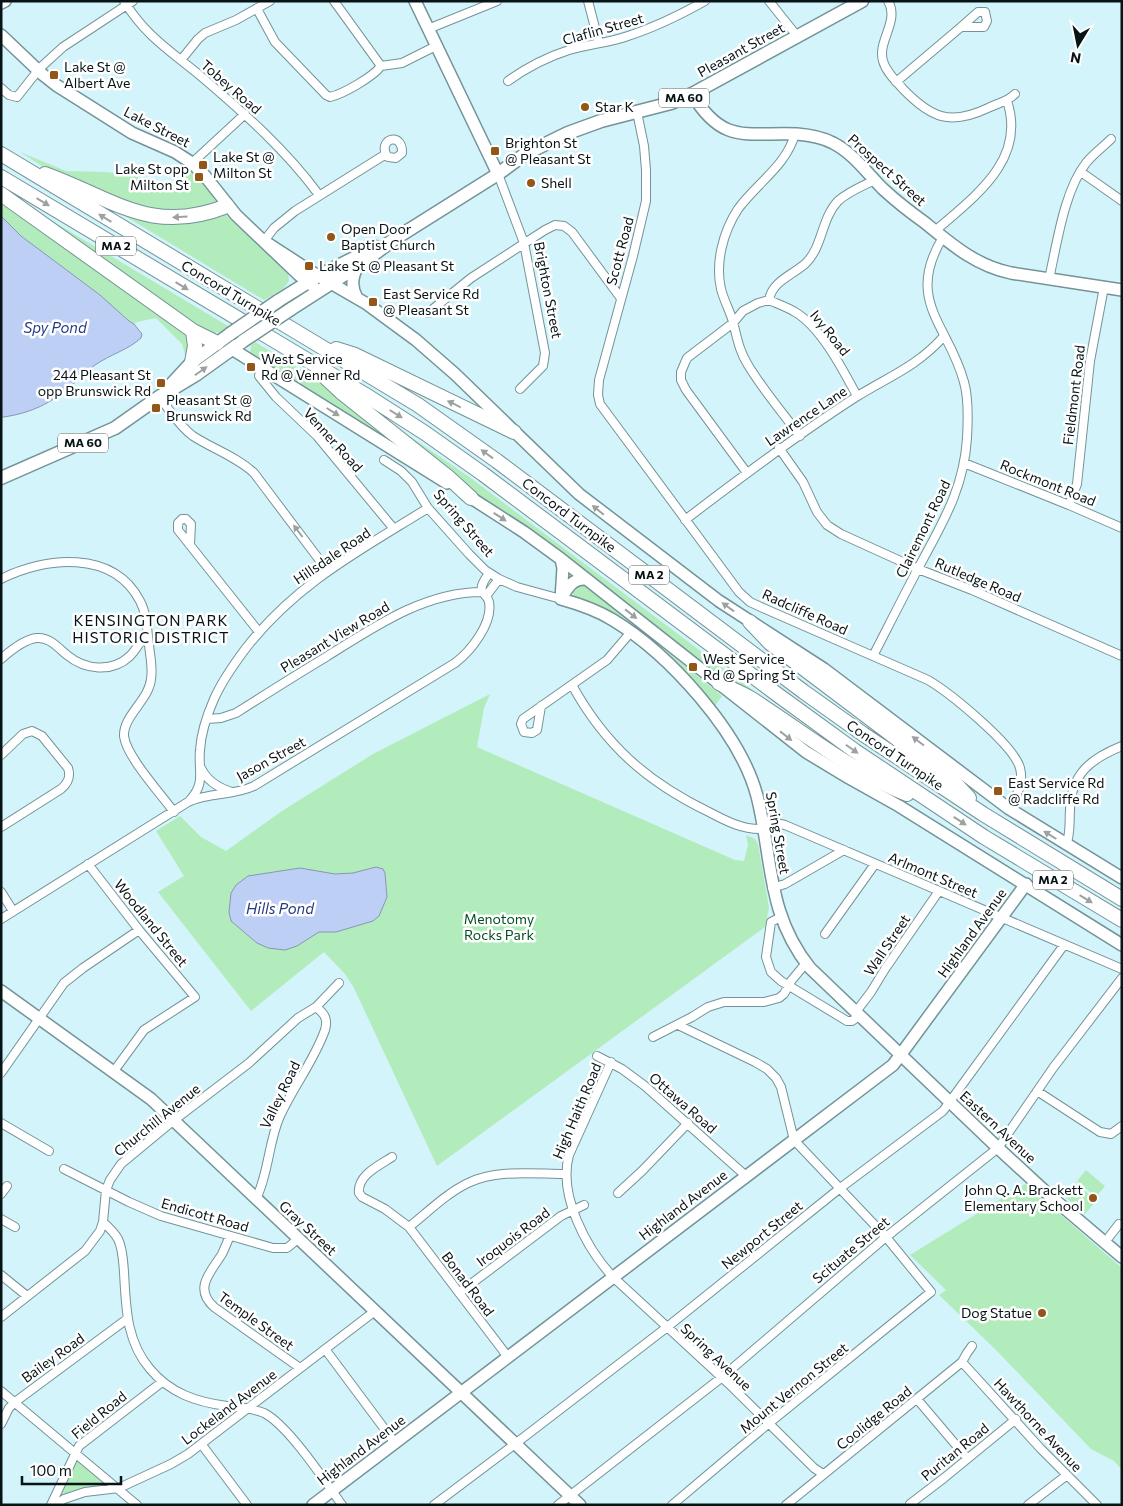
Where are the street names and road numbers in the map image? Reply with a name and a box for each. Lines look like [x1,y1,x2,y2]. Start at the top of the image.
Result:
street label: Claflin Street [560,9,646,48]
street label: Pleasant Street [694,19,787,80]
street label: Tobey Road [198,56,265,117]
road number: MA 60 [659,89,709,108]
street label: Lake Street [121,103,193,151]
street label: Prospect Street [845,130,930,209]
street label: Scott Road [602,215,637,287]
road number: MA 2 [96,237,136,256]
street label: Brighton Street [531,240,566,340]
street label: Concord Turnpike [178,256,284,329]
street label: Ivy Road [807,306,854,359]
street label: Fieldmont Road [1059,344,1088,446]
street label: Lawrence Lane [762,382,850,449]
street label: Venner Road [300,404,367,475]
road number: MA 60 [58,433,108,452]
street label: Rockmont Road [998,456,1098,509]
street label: Concord Turnpike [519,474,620,555]
street label: Clairemont Road [892,477,954,580]
street label: Spring Street [431,486,498,560]
street label: Hillsdale Road [290,524,373,588]
street label: Rutledge Road [932,554,1024,605]
road number: MA 2 [629,566,669,584]
street label: Radcliffe Road [760,585,851,638]
street label: Pleasant View Road [277,597,392,676]
street label: Concord Turnpike [844,716,947,793]
street label: Jason Street [233,732,309,785]
street label: Spring Street [763,790,794,876]
street label: Arlmont Street [886,848,981,901]
road number: MA 2 [1033,870,1073,890]
street label: Woodland Street [111,876,192,970]
street label: Highland Avenue [934,885,1010,981]
street label: Wall Street [860,911,913,979]
street label: Valley Road [256,1058,303,1131]
street label: High Haith Road [549,1060,604,1162]
street label: Ottawa Road [646,1069,721,1137]
street label: Churchill Avenue [110,1080,203,1160]
street label: Eastern Avenue [957,1087,1040,1166]
street label: Highland Avenue [635,1166,730,1243]
street label: Endicott Road [160,1194,251,1235]
street label: Gray Street [276,1197,341,1259]
street label: Newport Street [718,1197,806,1272]
street label: Iroquois Road [473,1204,553,1270]
street label: Scituate Street [809,1212,893,1287]
street label: Bonad Road [439,1248,498,1319]
street label: Temple Street [215,1288,297,1354]
street label: Spring Avenue [677,1320,755,1394]
street label: Bailey Road [18,1329,87,1386]
street label: Mount Vernon Street [736,1339,851,1436]
street label: Lockeland Avenue [178,1365,279,1448]
street label: Hawthorne Avenue [991,1374,1086,1475]
street label: Coolidge Road [833,1382,915,1453]
street label: Field Road [68,1387,130,1442]
street label: Highland Avenue [313,1411,408,1488]
street label: Puritan Road [917,1419,992,1484]

